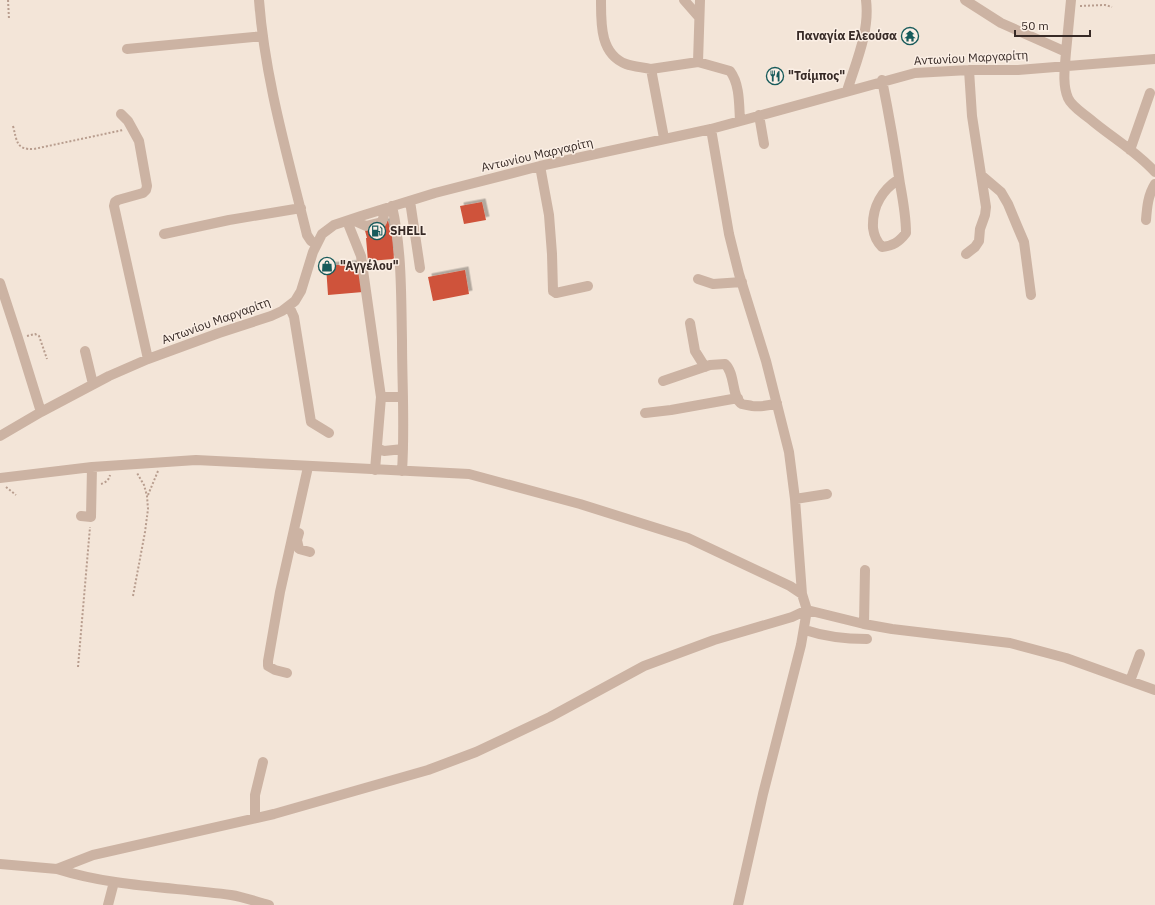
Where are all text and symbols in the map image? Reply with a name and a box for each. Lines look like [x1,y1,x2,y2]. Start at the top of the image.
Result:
scale bar [1015,12,1090,38]
text: 50 m [1021,18,1049,33]
temple icon: Παναγία Ελεούσα [900,26,920,46]
place label: Παναγία Ελεούσα [796,28,897,43]
street label: Αντωνίου Μαργαρίτη [913,47,1029,68]
restaurant icon: "Τσίμπος" [765,66,785,86]
place label: "Τσίμπος" [788,68,845,83]
street label: Αντωνίου Μαργαρίτη [479,134,594,175]
fuel station icon: SHELL [367,221,387,241]
place label: SHELL [390,223,426,238]
shop icon: "Αγγέλου" [317,256,337,276]
place label: "Αγγέλου" [340,258,399,273]
street label: Αντωνίου Μαργαρίτη [159,294,272,347]

